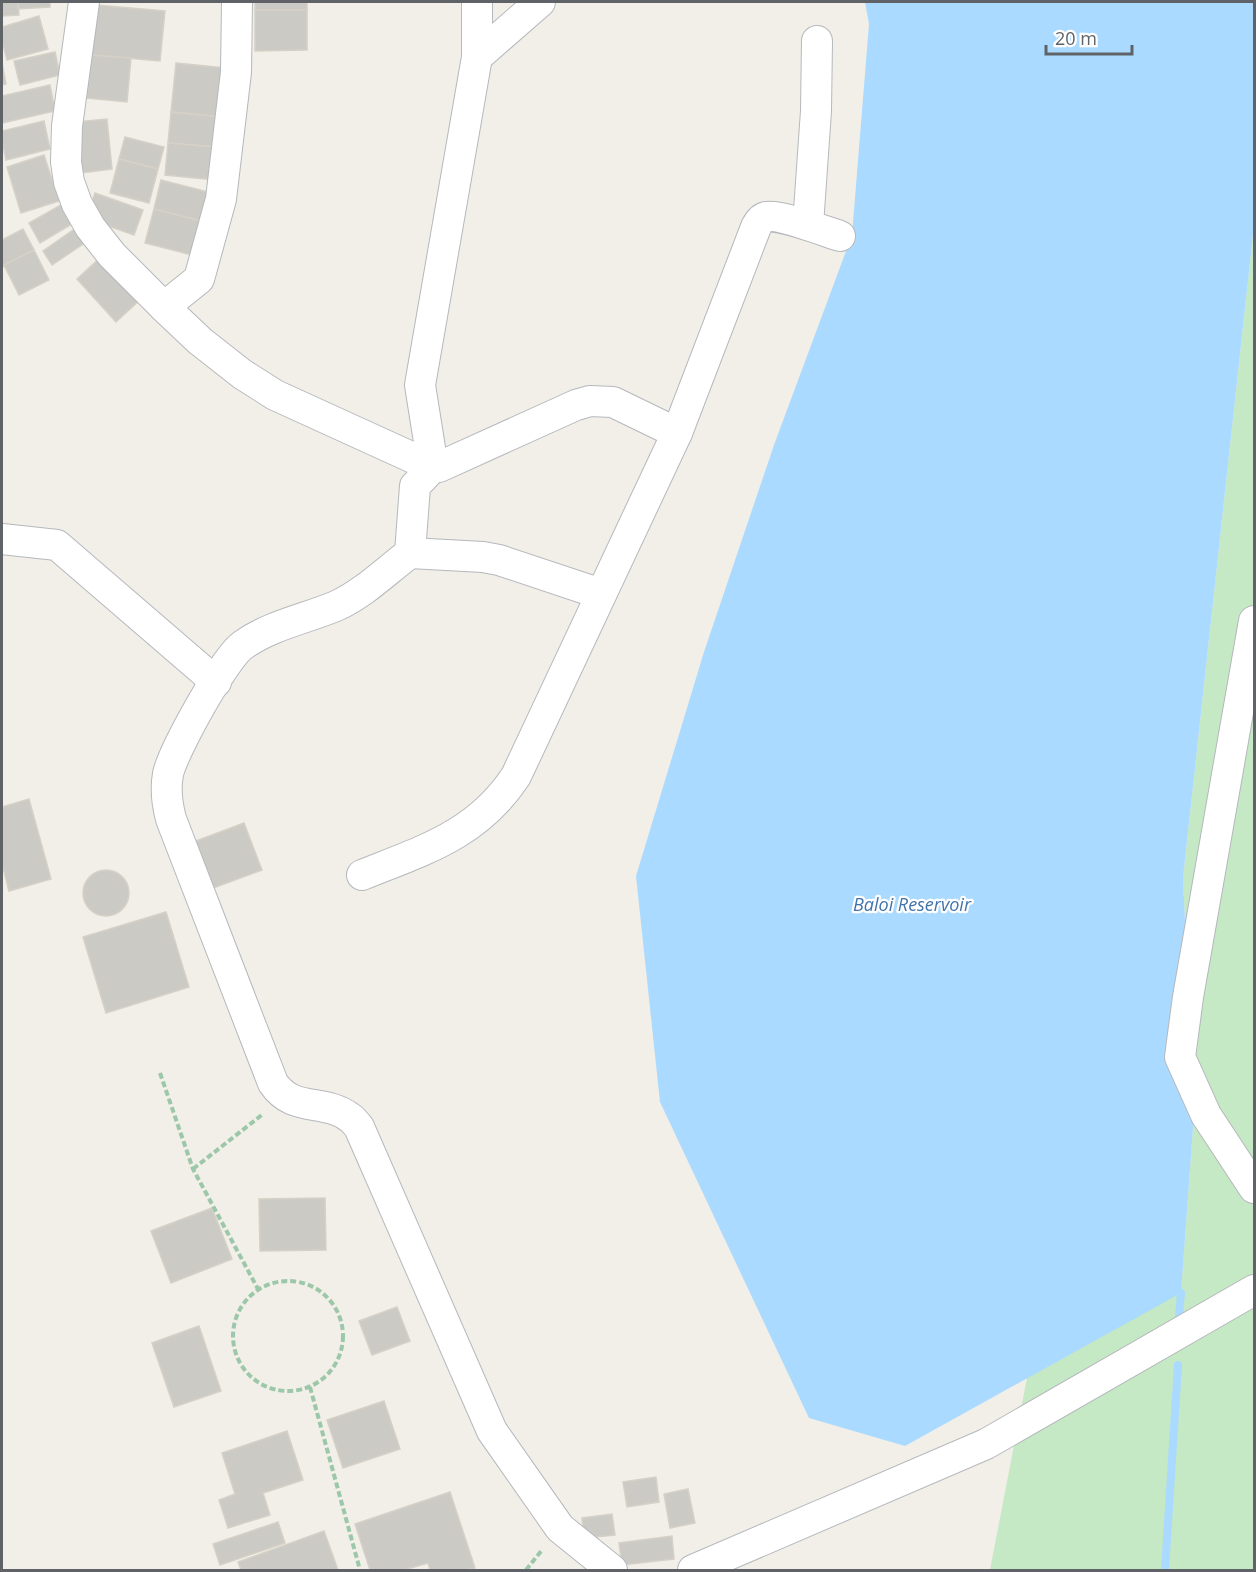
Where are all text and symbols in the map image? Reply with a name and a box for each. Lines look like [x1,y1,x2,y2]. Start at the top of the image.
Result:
scale bar [1046,18,1132,56]
text: 20 m [1055,26,1097,50]
water label: Baloi Reservoir [853,892,972,916]

